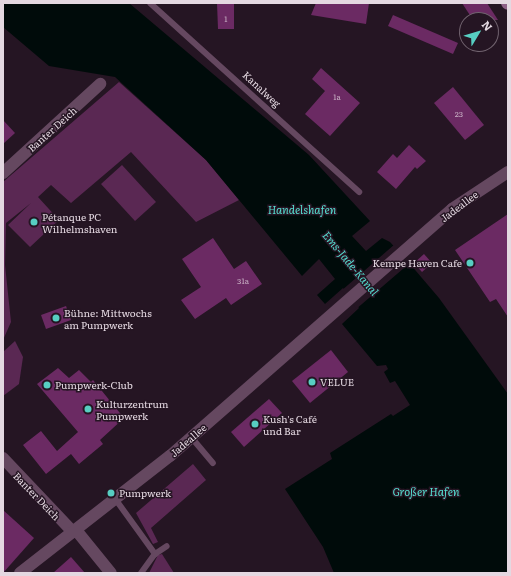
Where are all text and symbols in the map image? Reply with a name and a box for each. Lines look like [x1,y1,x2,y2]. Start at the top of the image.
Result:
north arrow [459,12,499,52]
house number: 1 [224,14,228,24]
text: N [479,17,497,34]
street label: Kanalweg [241,69,283,109]
house number: 1a [333,92,341,102]
street label: Banter Deich [25,104,79,154]
house number: 23 [455,109,463,119]
street label: Jadeallee [438,188,480,224]
water label: Handelshafen [268,202,336,216]
place label: Pétanque PC Wilhelmshaven [42,210,117,234]
marker: Pétanque PC Wilhelmshaven [29,217,39,227]
water label: Ems-Jade-Kanal [320,228,382,298]
place label: Kempe Haven Cafe [373,257,462,269]
marker: Kempe Haven Cafe [465,258,475,268]
house number: 31a [237,276,249,286]
place label: Bühne: Mittwochs am Pumpwerk [64,306,152,330]
marker: Bühne: Mittwochs am Pumpwerk [51,313,61,323]
place label: VELUE [320,376,354,388]
marker: VELUE [307,377,317,387]
place label: Pumpwerk-Club [55,379,133,391]
marker: Pumpwerk-Club [42,380,52,390]
place label: Kulturzentrum Pumpwerk [96,397,169,420]
marker: Kulturzentrum Pumpwerk [83,404,93,414]
place label: Kush's Café und Bar [263,412,317,436]
marker: Kush's Café und Bar [250,419,260,429]
street label: Jadeallee [167,421,209,459]
street label: Banter Deich [11,470,63,522]
water label: Großer Hafen [392,484,460,498]
place label: Pumpwerk [119,487,171,499]
marker: Pumpwerk [106,488,116,498]

